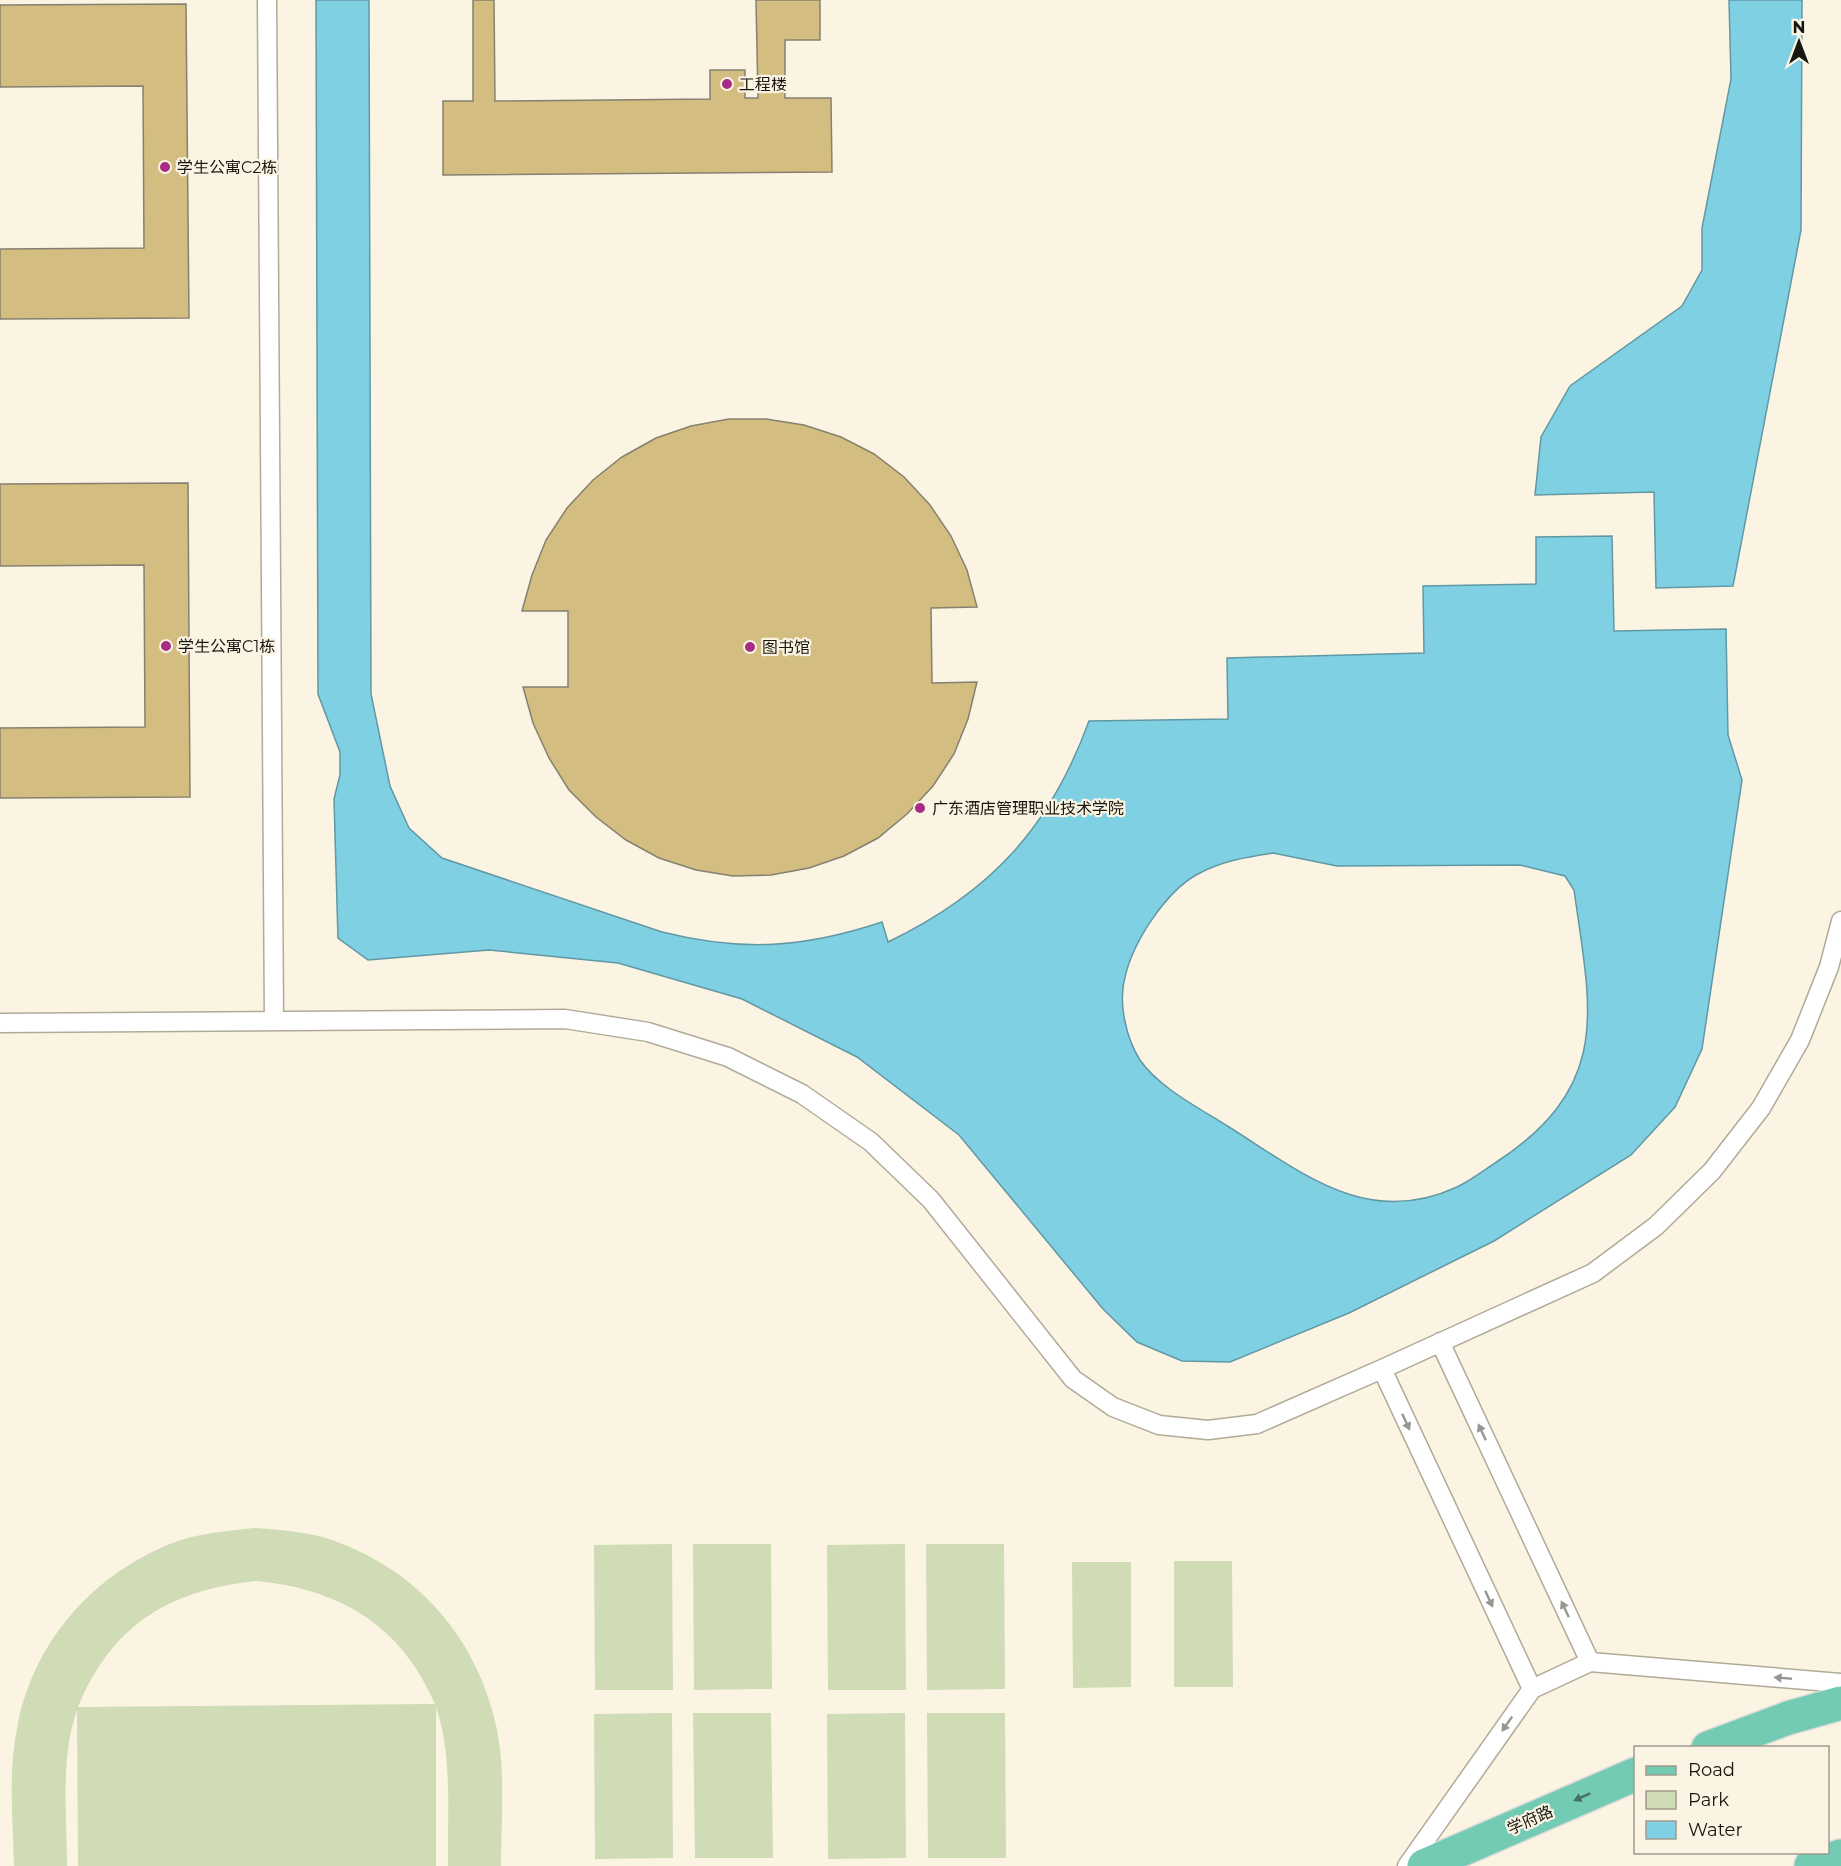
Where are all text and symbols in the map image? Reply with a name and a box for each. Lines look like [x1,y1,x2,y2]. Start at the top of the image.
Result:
north arrow [1769,12,1829,72]
text: N [1793,18,1805,37]
place label: 工程楼 [739,75,787,94]
marker: 工程楼 [720,77,734,91]
place label: 学生公寓C2栋 [177,158,277,177]
marker: 学生公寓C2栋 [158,160,172,174]
place label: 学生公寓C1栋 [178,637,275,656]
place label: 图书馆 [762,638,810,657]
marker: 学生公寓C1栋 [159,639,173,653]
marker: 图书馆 [743,640,757,654]
place label: 广东酒店管理职业技术学院 [932,799,1124,818]
marker: 广东酒店管理职业技术学院 [913,801,927,815]
one-way arrow [1402,1414,1411,1431]
one-way arrow [1478,1424,1487,1441]
one-way arrow [1485,1590,1494,1607]
one-way arrow [1561,1600,1570,1617]
one-way arrow [1773,1673,1792,1683]
one-way arrow [1502,1716,1514,1731]
legend [1634,1746,1829,1854]
text: Road [1688,1759,1735,1781]
text: Park [1688,1789,1729,1811]
one-way arrow [1572,1792,1590,1802]
street label: 学府路 [1504,1802,1556,1838]
text: Water [1688,1819,1743,1841]

